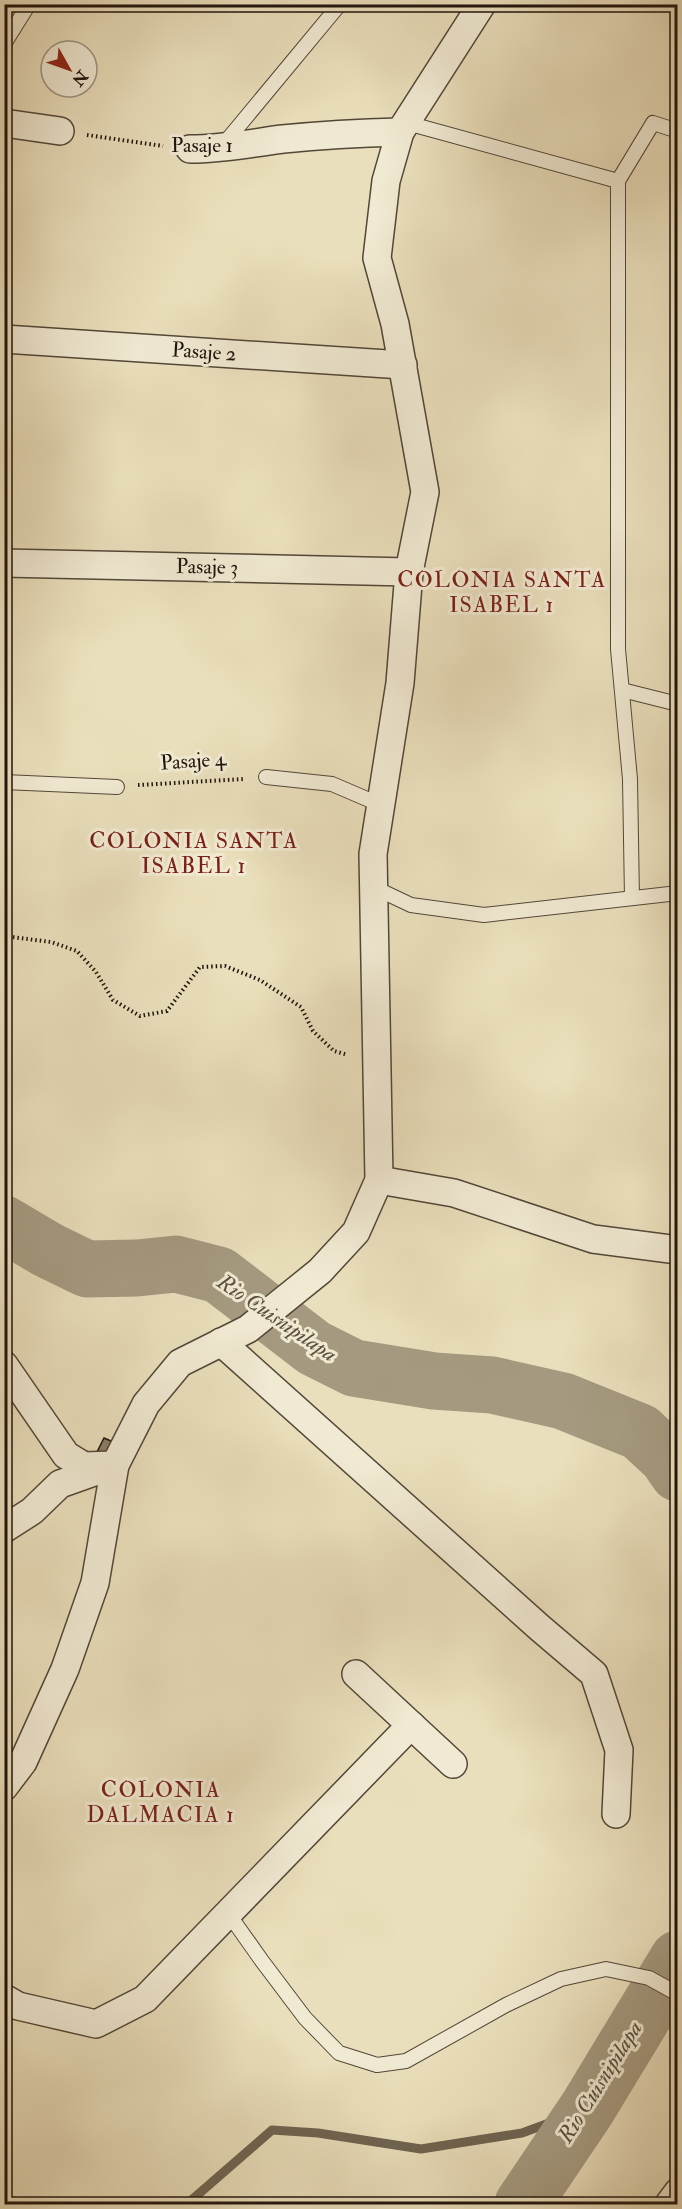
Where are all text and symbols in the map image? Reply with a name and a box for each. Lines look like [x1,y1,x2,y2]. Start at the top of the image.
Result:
north arrow [39,39,99,99]
text: N [67,65,93,90]
street label: Pasaje 1 [171,132,233,159]
street label: Pasaje 2 [171,336,237,368]
street label: Pasaje 3 [176,553,238,581]
district label: COLONIA SANTA ISABEL 1 [397,566,607,619]
street label: Pasaje 4 [159,745,228,777]
district label: COLONIA SANTA ISABEL 1 [89,827,299,880]
water label: Rio Cuisnipilapa [211,1267,342,1368]
district label: COLONIA DALMACIA 1 [87,1776,235,1829]
water label: Rio Cuisnipilapa [551,2016,648,2149]

